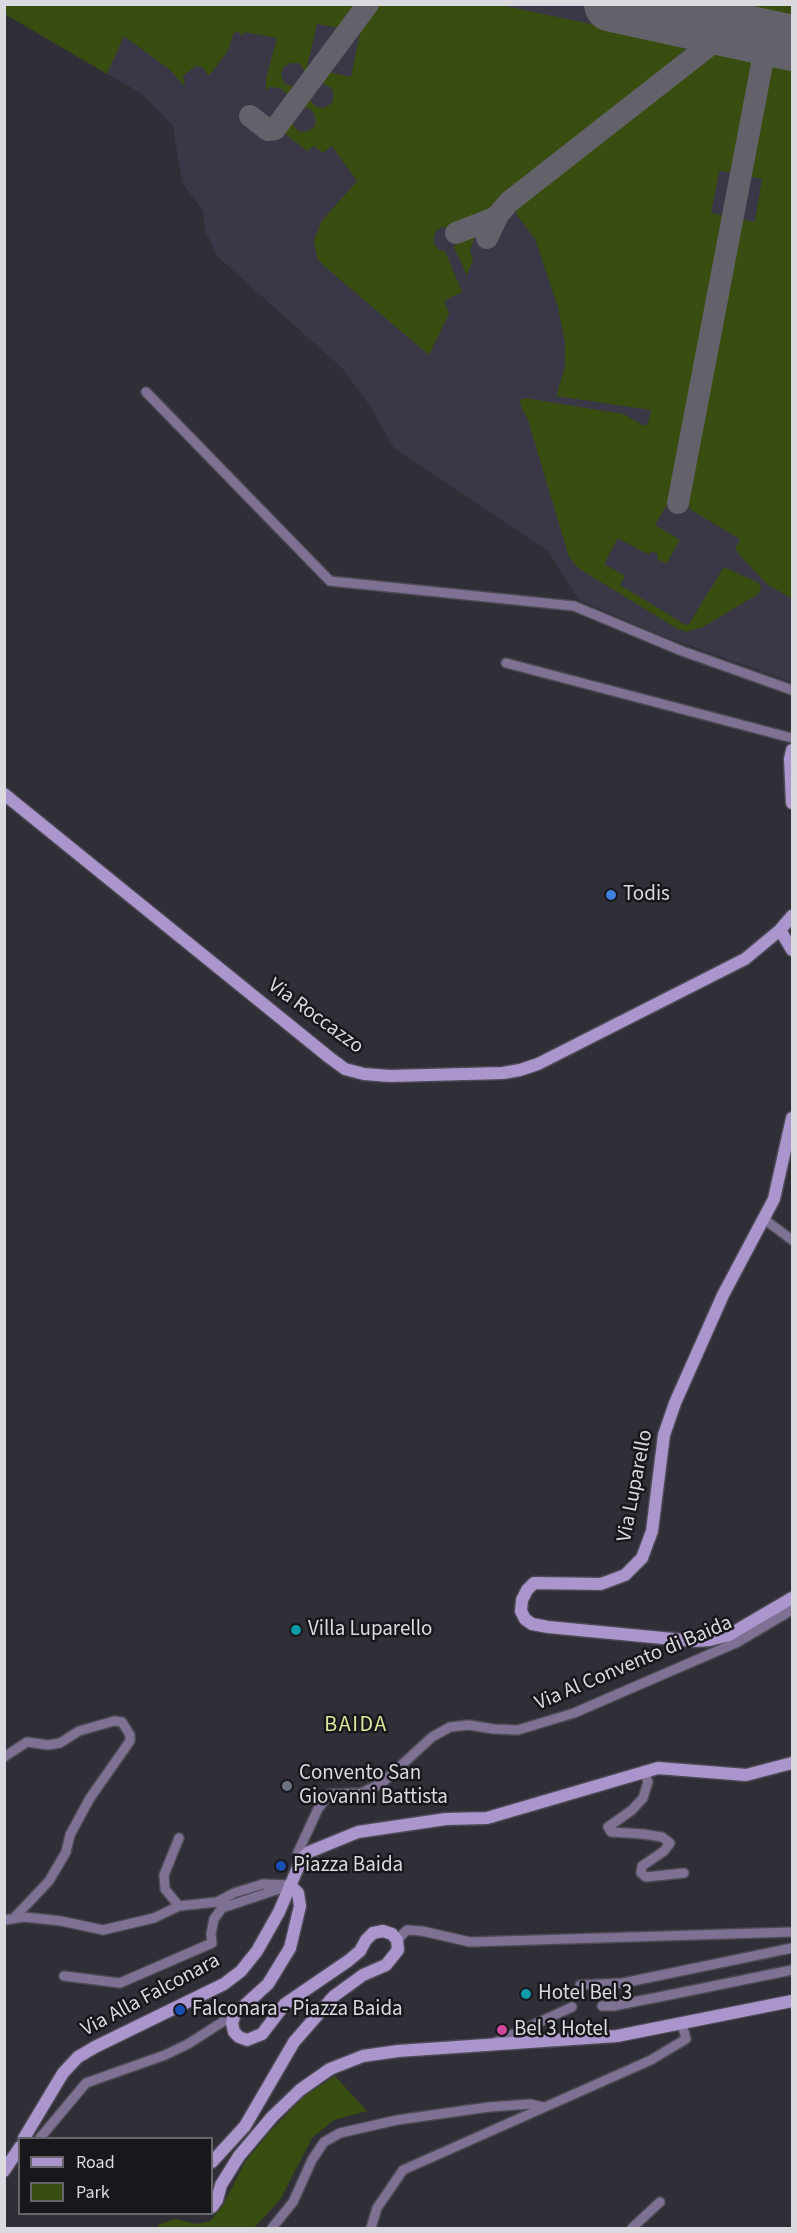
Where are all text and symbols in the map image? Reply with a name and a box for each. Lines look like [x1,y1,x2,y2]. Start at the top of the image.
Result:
place label: Todis [623,882,670,908]
marker: Todis [604,888,618,902]
street label: Via Roccazzo [262,974,368,1060]
street label: Via Luparello [613,1428,659,1544]
street label: Via Al Convento di Baida [532,1611,736,1717]
place label: Villa Luparello [308,1617,432,1643]
marker: Villa Luparello [289,1623,303,1637]
district label: BAIDA [324,1713,388,1739]
place label: Convento San Giovanni Battista [299,1761,448,1811]
marker: Convento San Giovanni Battista [280,1779,294,1793]
place label: Piazza Baida [293,1853,403,1879]
marker: Piazza Baida [274,1859,288,1873]
street label: Via Alla Falconara [77,1949,225,2043]
place label: Hotel Bel 3 [538,1981,632,2007]
marker: Hotel Bel 3 [519,1987,533,2001]
place label: Falconara - Piazza Baida [192,1997,403,2023]
marker: Falconara - Piazza Baida [173,2003,187,2017]
place label: Bel 3 Hotel [514,2017,608,2043]
marker: Bel 3 Hotel [495,2023,509,2037]
legend [18,2137,213,2215]
text: Road [76,2150,115,2175]
text: Park [76,2180,110,2205]

